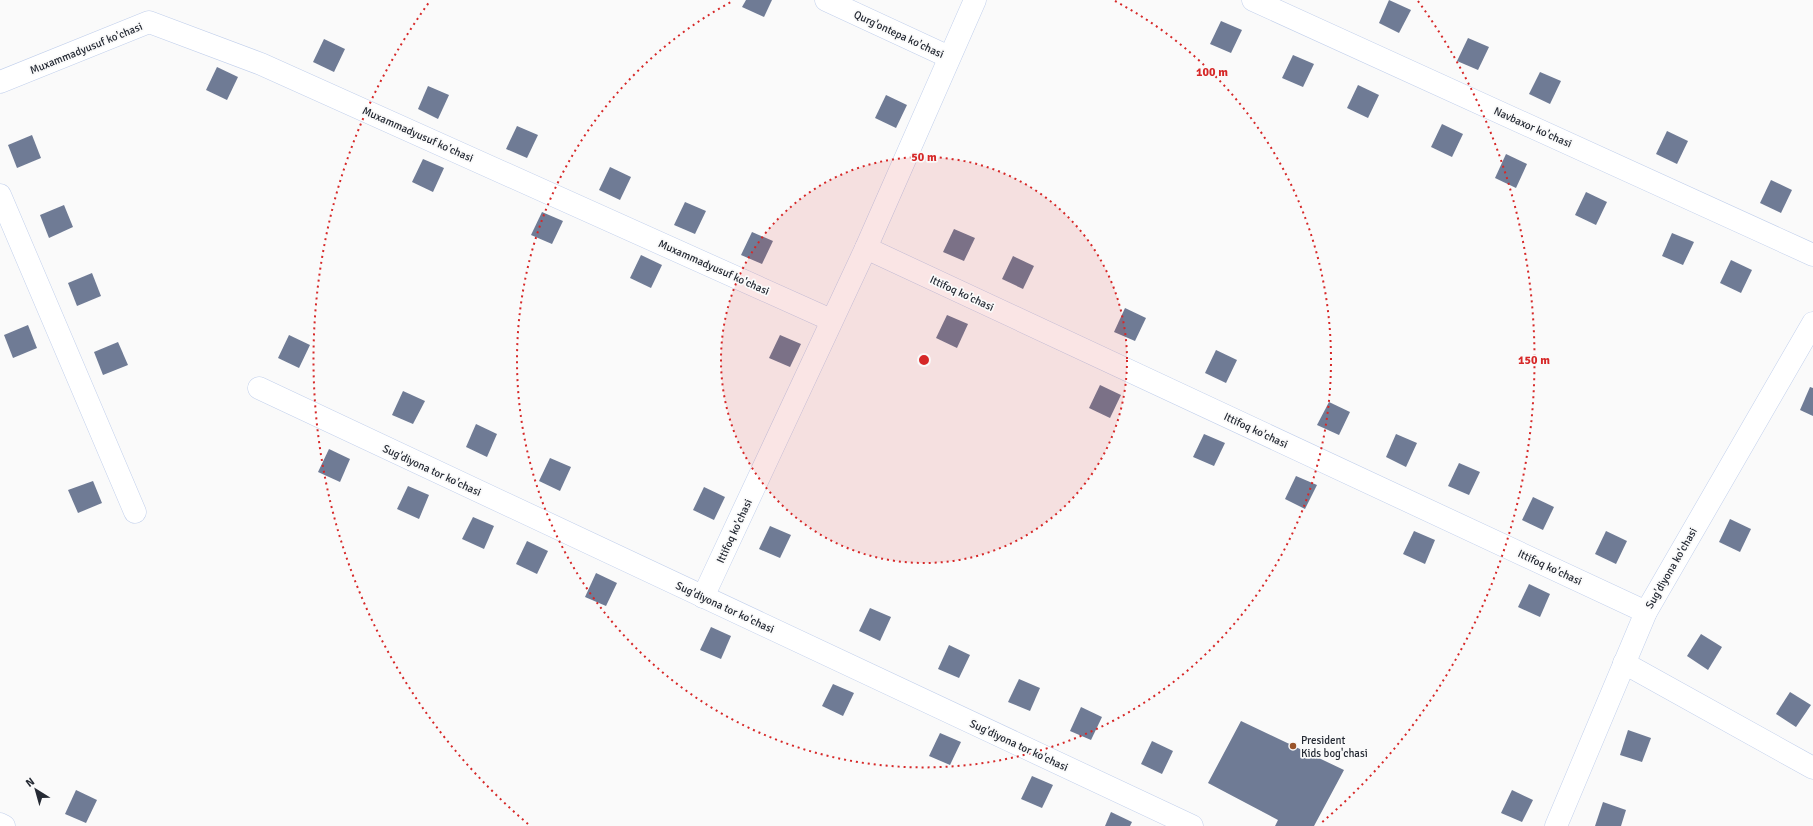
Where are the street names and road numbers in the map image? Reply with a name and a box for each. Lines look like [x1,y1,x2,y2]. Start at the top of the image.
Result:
street label: Qurg'ontepa ko'chasi [852,8,946,61]
street label: Muxammadyusuf ko'chasi [28,20,144,77]
street label: Muxammadyusuf ko'chasi [360,104,475,165]
street label: Navbaxor ko'chasi [1492,104,1574,151]
street label: Muxammadyusuf ko'chasi [656,237,771,298]
street label: Ittifoq ko'chasi [928,273,996,314]
street label: Ittifoq ko'chasi [1222,410,1290,451]
street label: Sug'diyona tor ko'chasi [380,442,483,499]
street label: Ittifoq ko'chasi [714,497,755,565]
street label: Sug'diyona ko'chasi [1643,525,1700,611]
street label: Ittifoq ko'chasi [1516,547,1584,588]
street label: Sug'diyona tor ko'chasi [673,579,776,636]
street label: Sug'diyona tor ko'chasi [967,717,1070,774]

